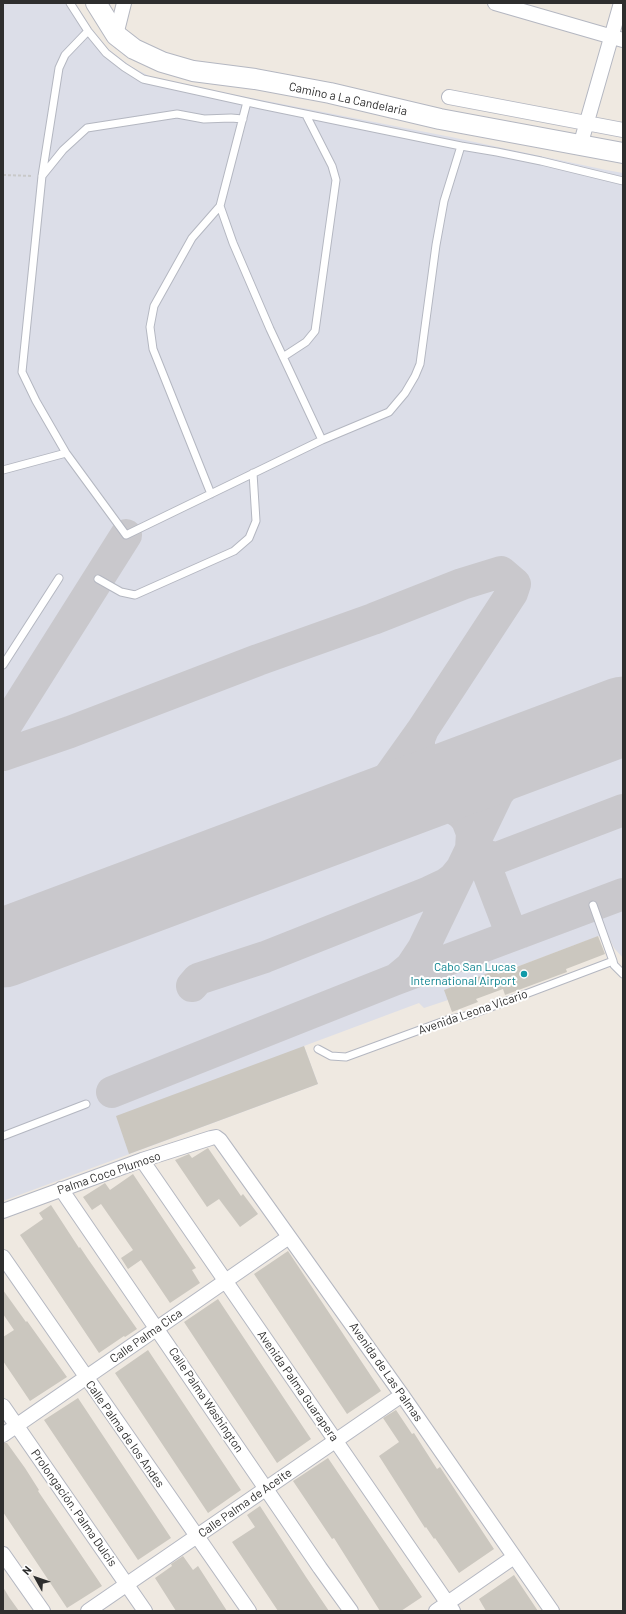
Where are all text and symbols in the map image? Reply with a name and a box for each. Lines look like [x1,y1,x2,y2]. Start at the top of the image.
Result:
street label: Camino a La Candelaria [288,79,408,119]
place label: Cabo San Lucas International Airport [410,960,516,988]
marker: Cabo San Lucas International Airport [519,969,529,979]
street label: Avenida Leona Vicario [416,987,530,1037]
street label: Palma Coco Plumoso [55,1149,163,1197]
street label: Calle Palma Cica [107,1306,185,1366]
street label: Avenida de Las Palmas [346,1320,426,1424]
street label: Avenida Palma Guarapera [254,1328,342,1444]
street label: Calle Palma Washington [165,1345,247,1455]
street label: Calle Palma de los Andes [83,1378,167,1490]
street label: Prolongación. Palma Dulcis [28,1447,120,1569]
street label: Calle Palma de Aceite [195,1465,295,1541]
north arrow [16,1558,56,1598]
text: N [19,1563,34,1577]

